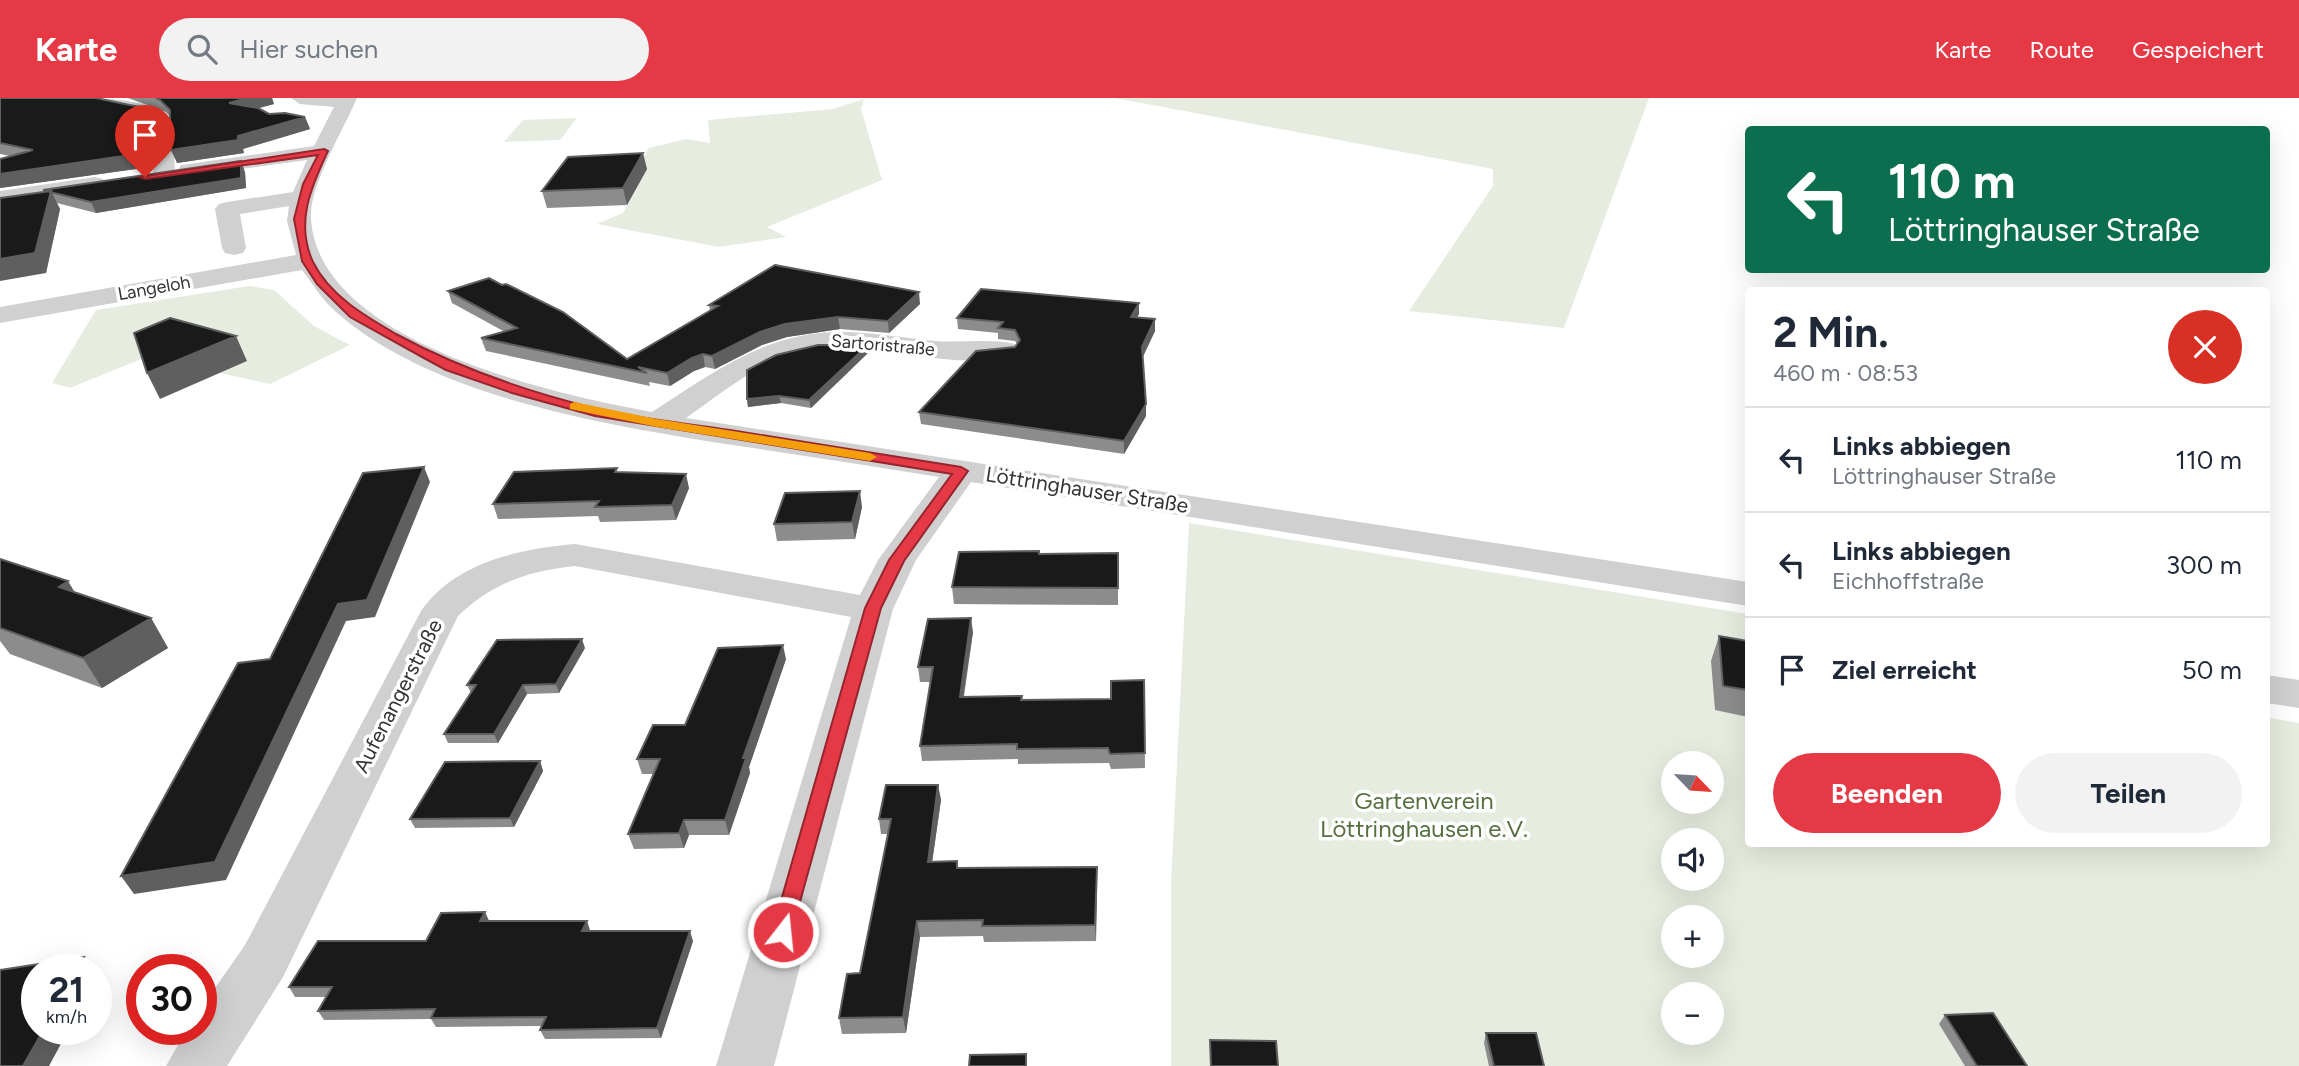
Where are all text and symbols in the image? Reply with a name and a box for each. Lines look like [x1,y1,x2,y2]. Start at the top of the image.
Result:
search box [159,18,649,81]
text: Karte [35,30,117,69]
icon: search [183,30,221,68]
text: Hier suchen [239,33,378,65]
text: Karte [1935,35,1991,64]
text: Route [2029,35,2094,64]
text: Gespeichert [2132,35,2264,64]
pin [115,105,175,177]
icon: arrive [126,116,164,154]
text: 110 m [1888,151,2016,210]
icon: left [1773,154,1864,245]
text: Löttringhauser Straße [1888,211,2200,249]
street label: Langeloh [116,271,192,305]
text: 2 Min. [1773,307,1889,358]
button: close [2168,310,2242,384]
street label: Sartoristraße [830,330,936,361]
text: 460 m · 08:53 [1773,359,1918,387]
text: Links abbiegen [1832,430,2011,462]
icon: left [1773,441,1811,479]
text: 110 m [2175,444,2242,476]
street label: Löttringhauser Straße [984,461,1190,518]
text: Löttringhauser Straße [1832,462,2056,490]
text: Links abbiegen [1832,535,2011,567]
icon: left [1773,546,1811,584]
text: 300 m [2166,549,2242,581]
text: Eichhoffstraße [1832,567,1984,595]
street label: Aufenangerstraße [348,615,447,777]
icon: arrive [1773,651,1811,689]
text: Ziel erreicht [1832,654,1977,686]
text: 50 m [2182,654,2242,686]
north arrow [1661,751,1724,814]
map controls [1661,751,1724,1045]
button: Beenden [1773,753,2001,833]
button: Teilen [2015,753,2242,833]
park label: Gartenverein Löttringhausen e.V. [1320,786,1528,843]
button: sound [1661,828,1724,891]
position arrow [746,895,820,969]
button: + [1661,905,1724,968]
speed limit sign: 30 [126,954,217,1045]
text: 21 [49,969,84,1011]
button: − [1661,982,1724,1045]
text: km/h [46,1006,87,1028]

